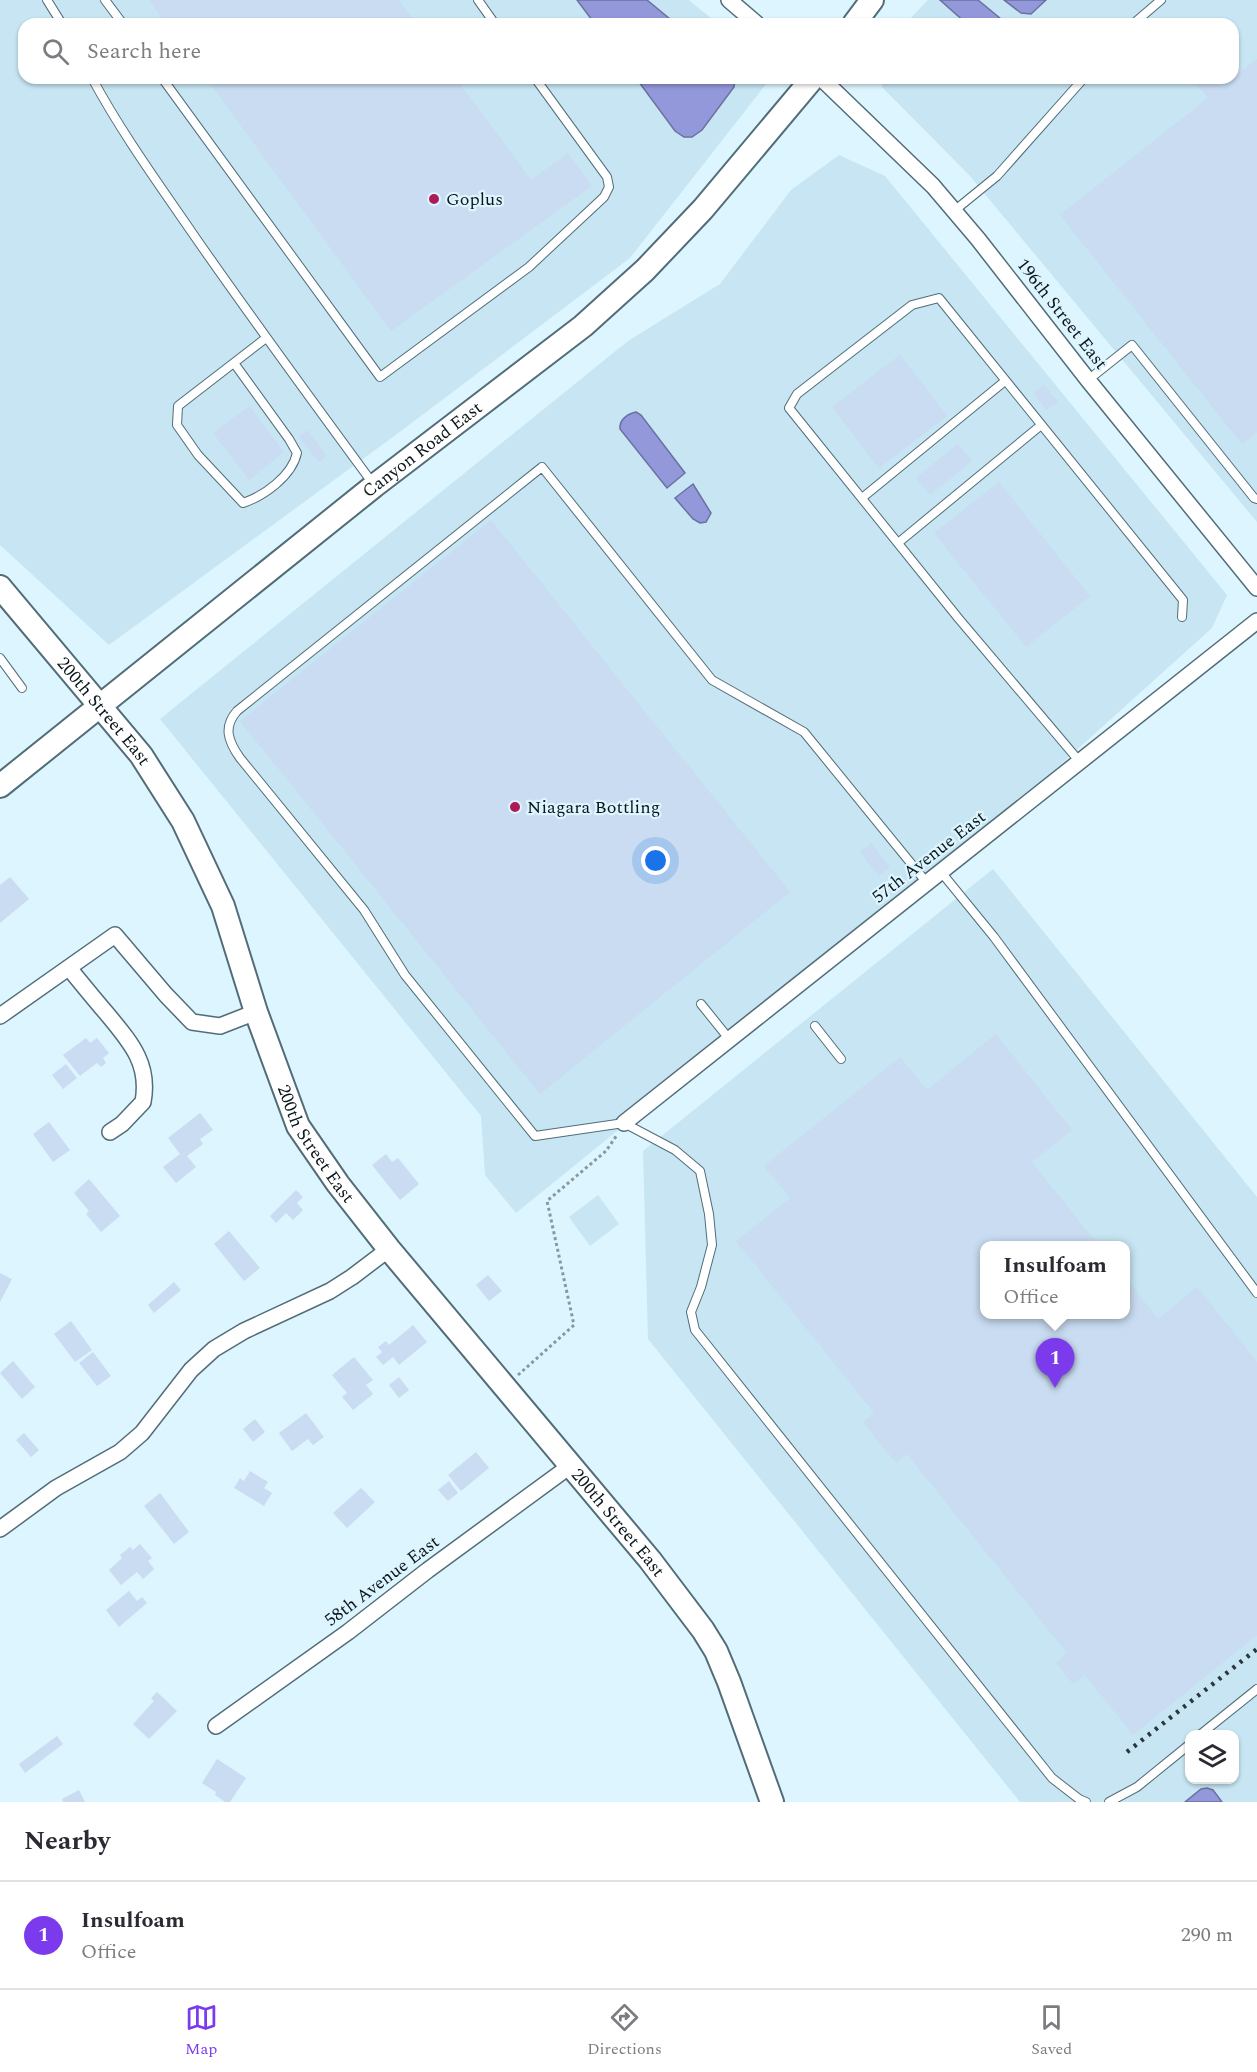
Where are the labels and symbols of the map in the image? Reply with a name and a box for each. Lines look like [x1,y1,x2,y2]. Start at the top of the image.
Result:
place label: Goplus [446,186,503,213]
marker: Goplus [427,192,441,206]
street label: 196th Street East [1010,253,1114,375]
street label: Canyon Road East [356,394,488,504]
street label: 200th Street East [51,651,158,771]
place label: Niagara Bottling [527,794,660,821]
marker: Niagara Bottling [508,800,522,814]
street label: 57th Avenue East [866,804,992,910]
your location [641,846,670,875]
street label: 200th Street East [270,1081,362,1209]
pin: 1 [1036,1338,1074,1388]
street label: 200th Street East [565,1462,672,1583]
street label: 58th Avenue East [319,1529,445,1633]

